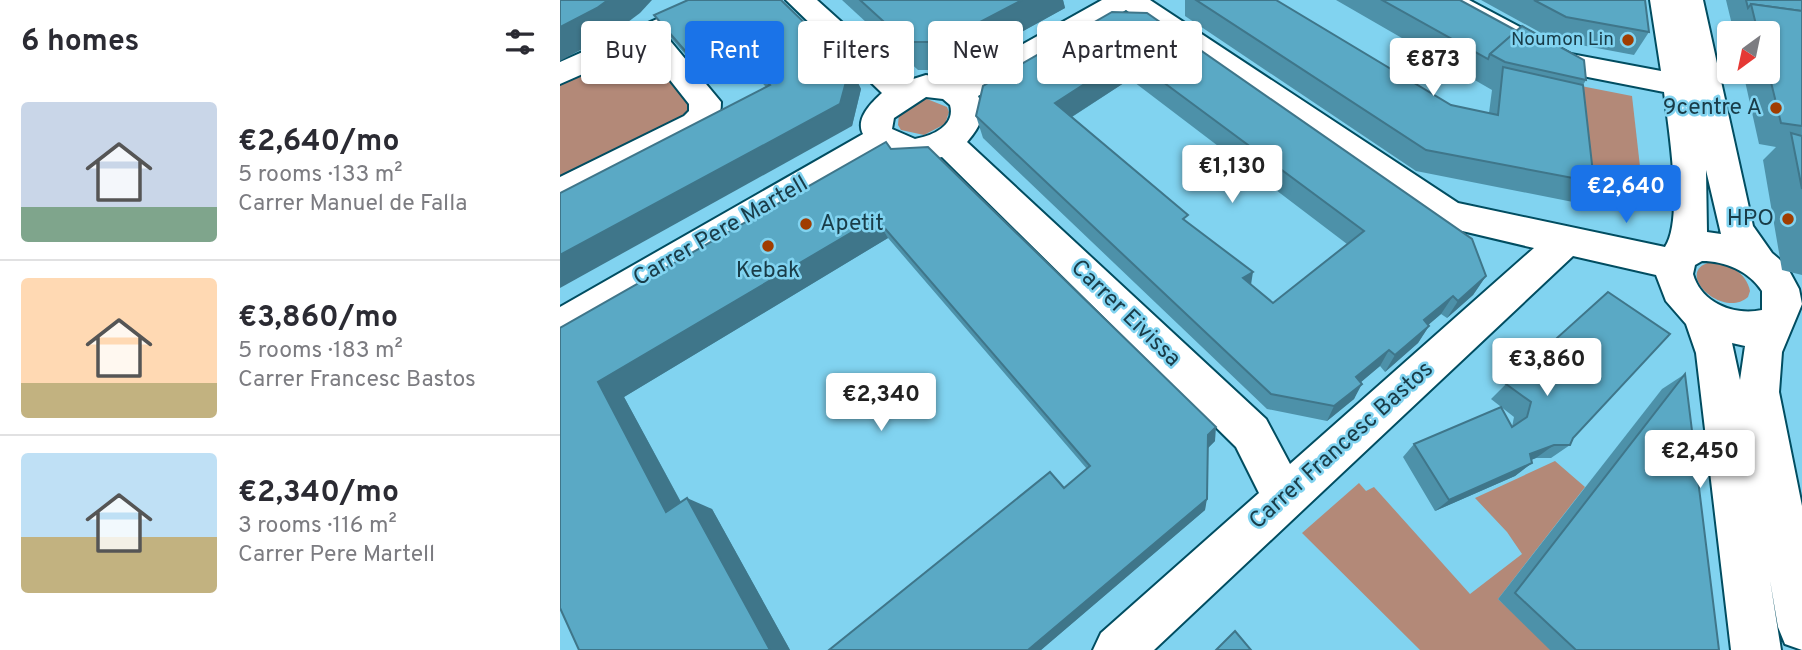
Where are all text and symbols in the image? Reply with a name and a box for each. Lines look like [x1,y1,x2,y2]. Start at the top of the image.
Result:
chip: Buy [581,21,671,84]
chip: Rent [685,21,784,84]
chip: Filters [798,21,914,84]
chip: New [928,21,1023,84]
chip: Apartment [1037,21,1202,84]
north arrow [1717,21,1780,84]
map controls [1717,21,1780,84]
icon: filters [501,23,539,61]
text: 6 homes [21,24,139,61]
place label: Noumon Lin [1511,28,1614,52]
marker: Noumon Lin [1620,32,1636,48]
pin: €873 [1392,38,1474,98]
text: €873 [1406,46,1460,75]
place label: 9centre A [1663,94,1762,123]
marker: 9centre A [1768,100,1784,116]
text: €2,640/mo [238,124,399,161]
icon: home [77,130,161,214]
pin: €1,130 [1175,146,1289,205]
text: €1,130 [1198,153,1266,182]
text: 5 rooms · 133 m² [238,161,403,190]
pin: €2,640 [1569,166,1683,225]
street label: Carrer Pere Martell [628,170,814,294]
text: €2,640 [1587,173,1665,202]
text: Carrer Manuel de Falla [238,190,467,219]
place label: HPO [1727,205,1774,234]
place label: Apetit [820,210,884,239]
marker: HPO [1780,211,1796,227]
marker: Apetit [798,216,814,232]
marker: Kebak [760,238,776,254]
street label: Carrer Eivissa [1064,254,1186,374]
place label: Kebak [736,257,800,286]
text: €3,860/mo [238,300,398,337]
icon: home [77,306,161,390]
text: 5 rooms · 183 m² [238,337,403,366]
pin: €3,860 [1490,338,1604,398]
text: €3,860 [1508,346,1586,375]
street label: Carrer Francesc Bastos [1244,356,1440,536]
text: Carrer Francesc Bastos [238,366,476,395]
pin: €2,340 [824,374,938,433]
text: €2,340 [842,381,920,410]
pin: €2,450 [1643,430,1757,490]
text: €2,450 [1661,438,1739,467]
text: €2,340/mo [238,475,399,512]
icon: home [77,481,161,565]
text: 3 rooms · 116 m² [238,512,397,541]
text: Carrer Pere Martell [238,541,435,570]

